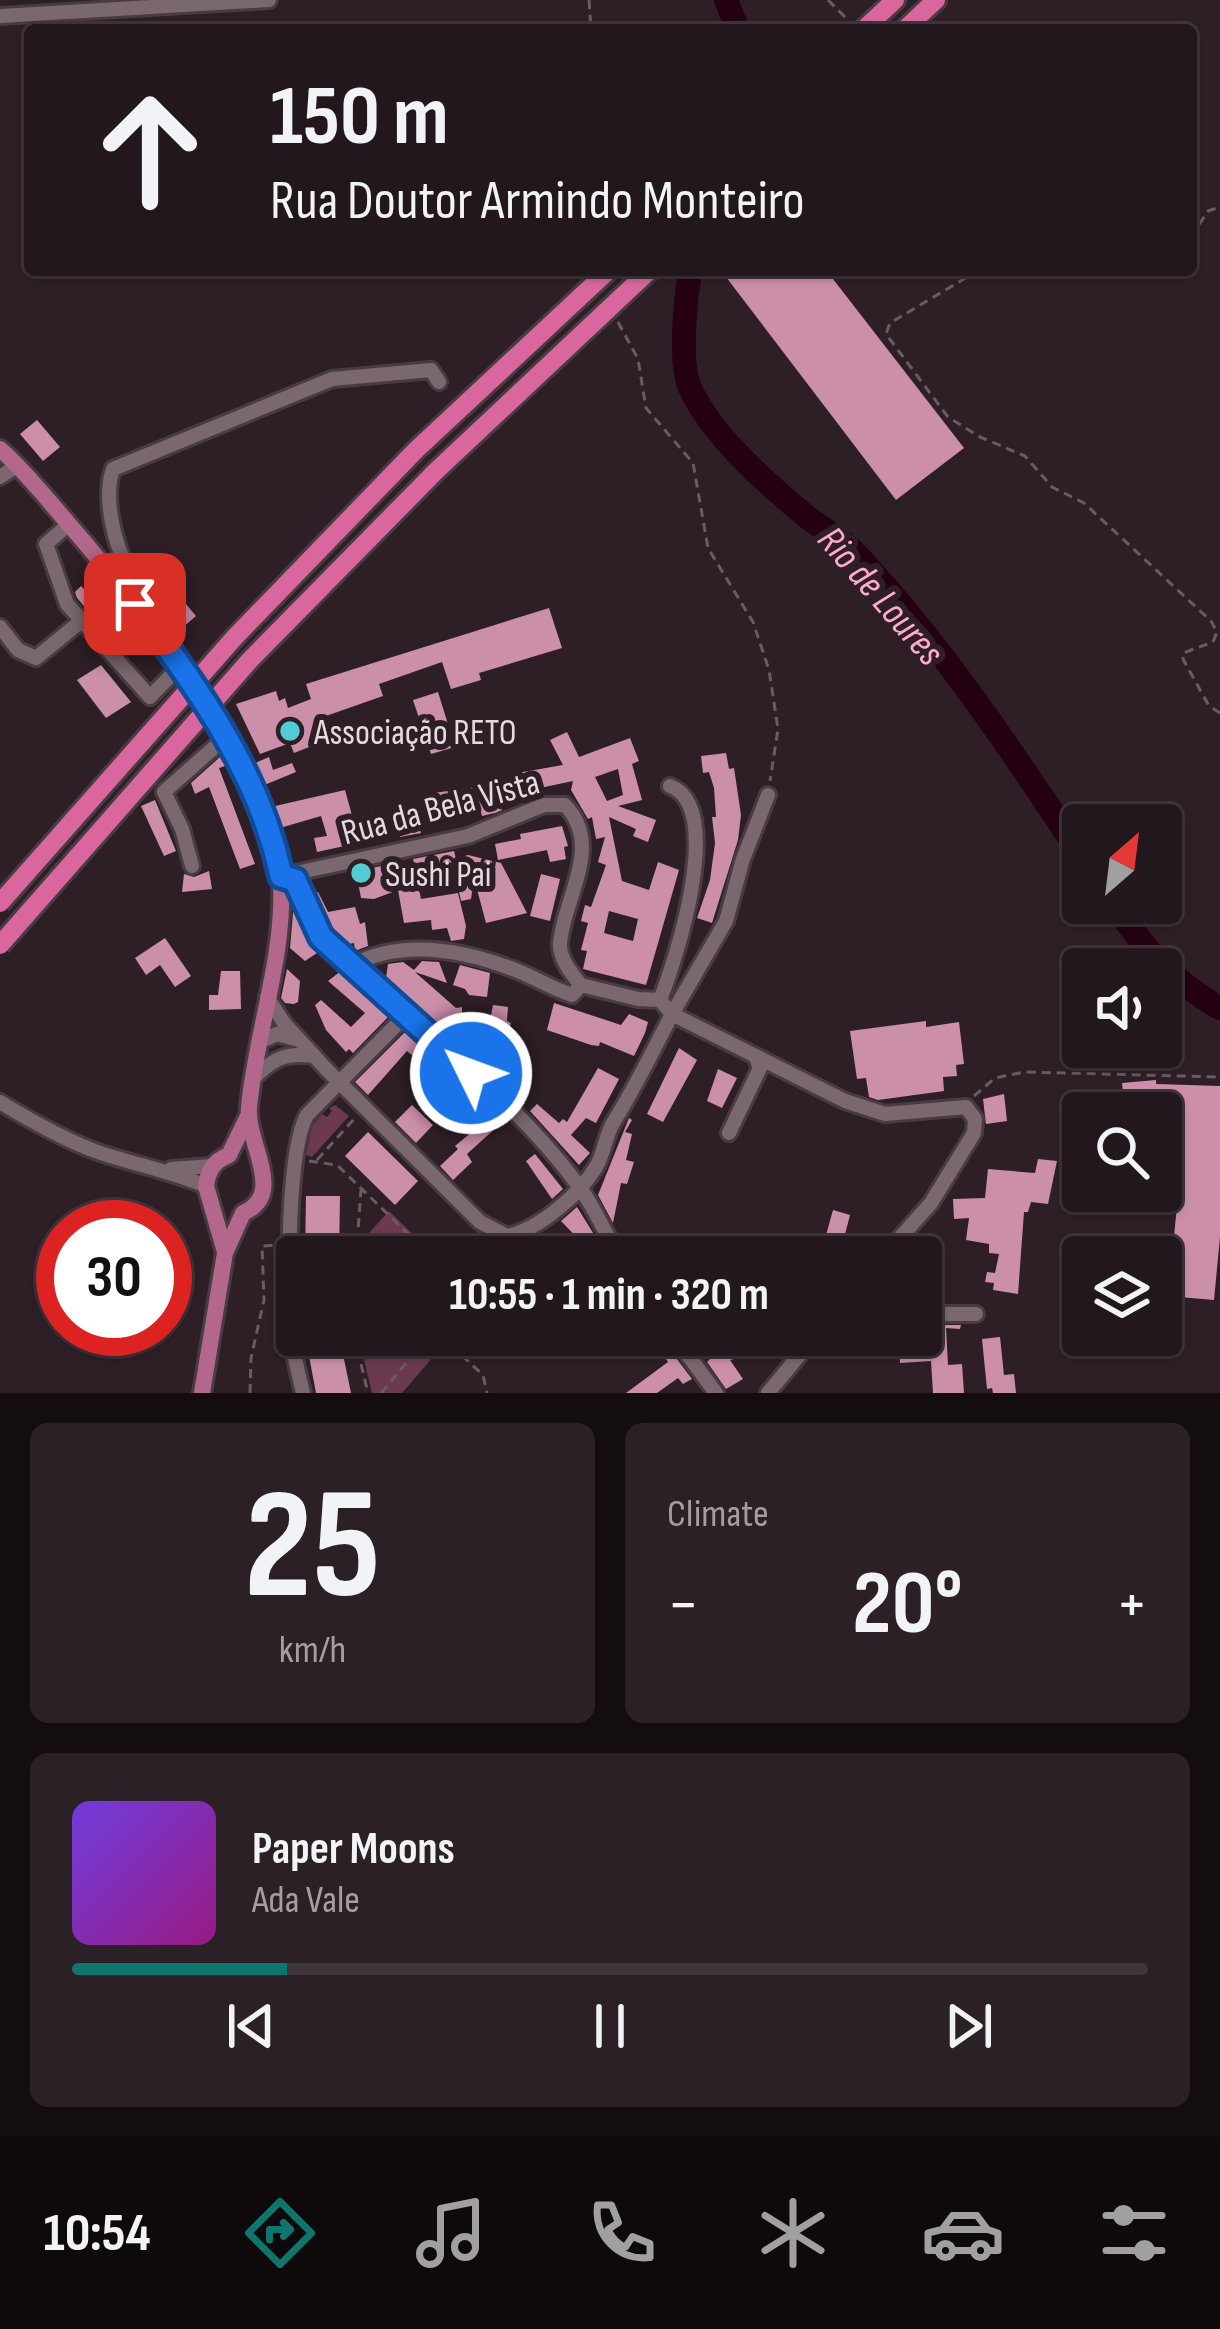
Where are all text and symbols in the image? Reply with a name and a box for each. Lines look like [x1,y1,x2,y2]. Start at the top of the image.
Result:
text: 150 m [270,67,449,168]
icon: ahead [72,72,228,228]
text: Rua Doutor Armindo Monteiro [270,169,805,234]
water label: Rio de Loures [807,518,953,676]
pin [84,553,186,655]
icon: arrive [102,571,168,637]
place label: Associação RETO [313,712,517,755]
marker: Associação RETO [277,718,303,744]
street label: Rua da Bela Vista [337,761,544,855]
north arrow [1062,804,1182,924]
map controls [1062,804,1182,1356]
place label: Sushi Pai [385,854,492,897]
marker: Sushi Pai [348,860,374,886]
button: sound [1062,948,1182,1068]
position arrow [408,1010,534,1136]
button: search [1062,1092,1182,1212]
speed limit sign: 30 [36,1200,192,1356]
button: layers [1062,1236,1182,1356]
text: 10:55 · 1 min · 320 m [449,1268,769,1323]
text: 25 [244,1455,381,1642]
text: Climate [667,1491,769,1538]
text: 20° [852,1551,963,1659]
text: − [667,1566,699,1645]
text: + [1116,1566,1148,1645]
text: km/h [279,1627,346,1674]
text: Paper Moons [252,1822,455,1877]
text: Ada Vale [252,1877,360,1924]
icon: previous [218,1993,284,2059]
icon: pause [577,1993,643,2059]
icon: next [936,1993,1002,2059]
icon: directions [238,2191,322,2275]
icon: music [409,2191,493,2275]
icon: phone [580,2191,664,2275]
icon: climate [751,2191,835,2275]
icon: car [921,2191,1005,2275]
icon: filters [1092,2191,1176,2275]
text: 10:54 [43,2201,151,2266]

